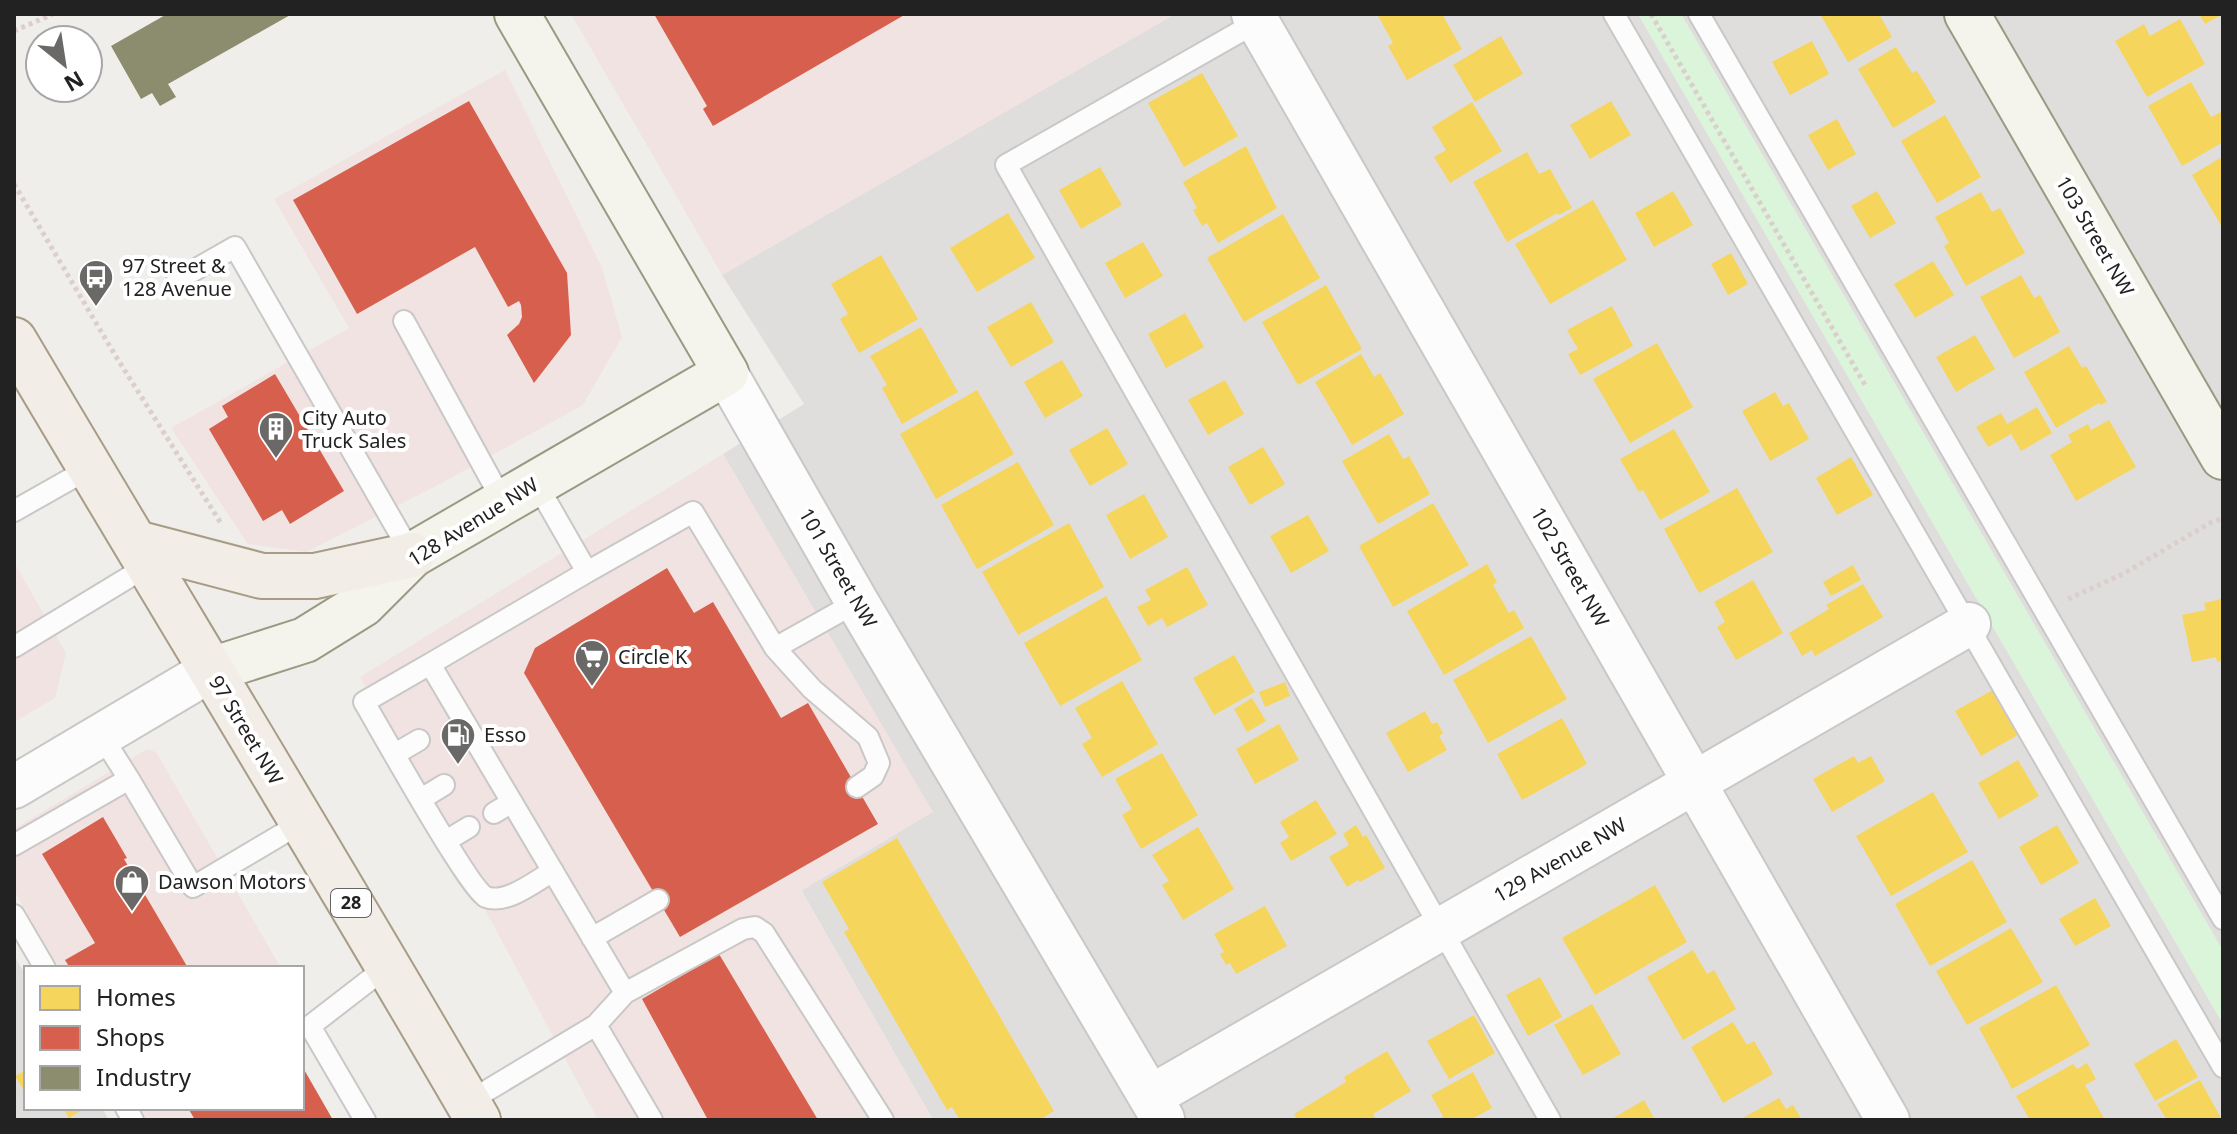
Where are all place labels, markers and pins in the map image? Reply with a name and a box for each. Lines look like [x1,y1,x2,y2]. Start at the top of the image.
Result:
place label: 97 Street & 128 Avenue [122,252,232,302]
bus stop icon: 97 Street & 128 Avenue [77,258,115,308]
place label: City Auto Truck Sales [302,404,406,454]
building icon: City Auto Truck Sales [257,410,295,460]
supermarket icon: Circle K [573,638,611,688]
place label: Circle K [618,643,688,670]
fuel station icon: Esso [439,716,477,766]
place label: Esso [484,721,526,748]
shop icon: Dawson Motors [113,863,151,913]
place label: Dawson Motors [158,868,306,895]

